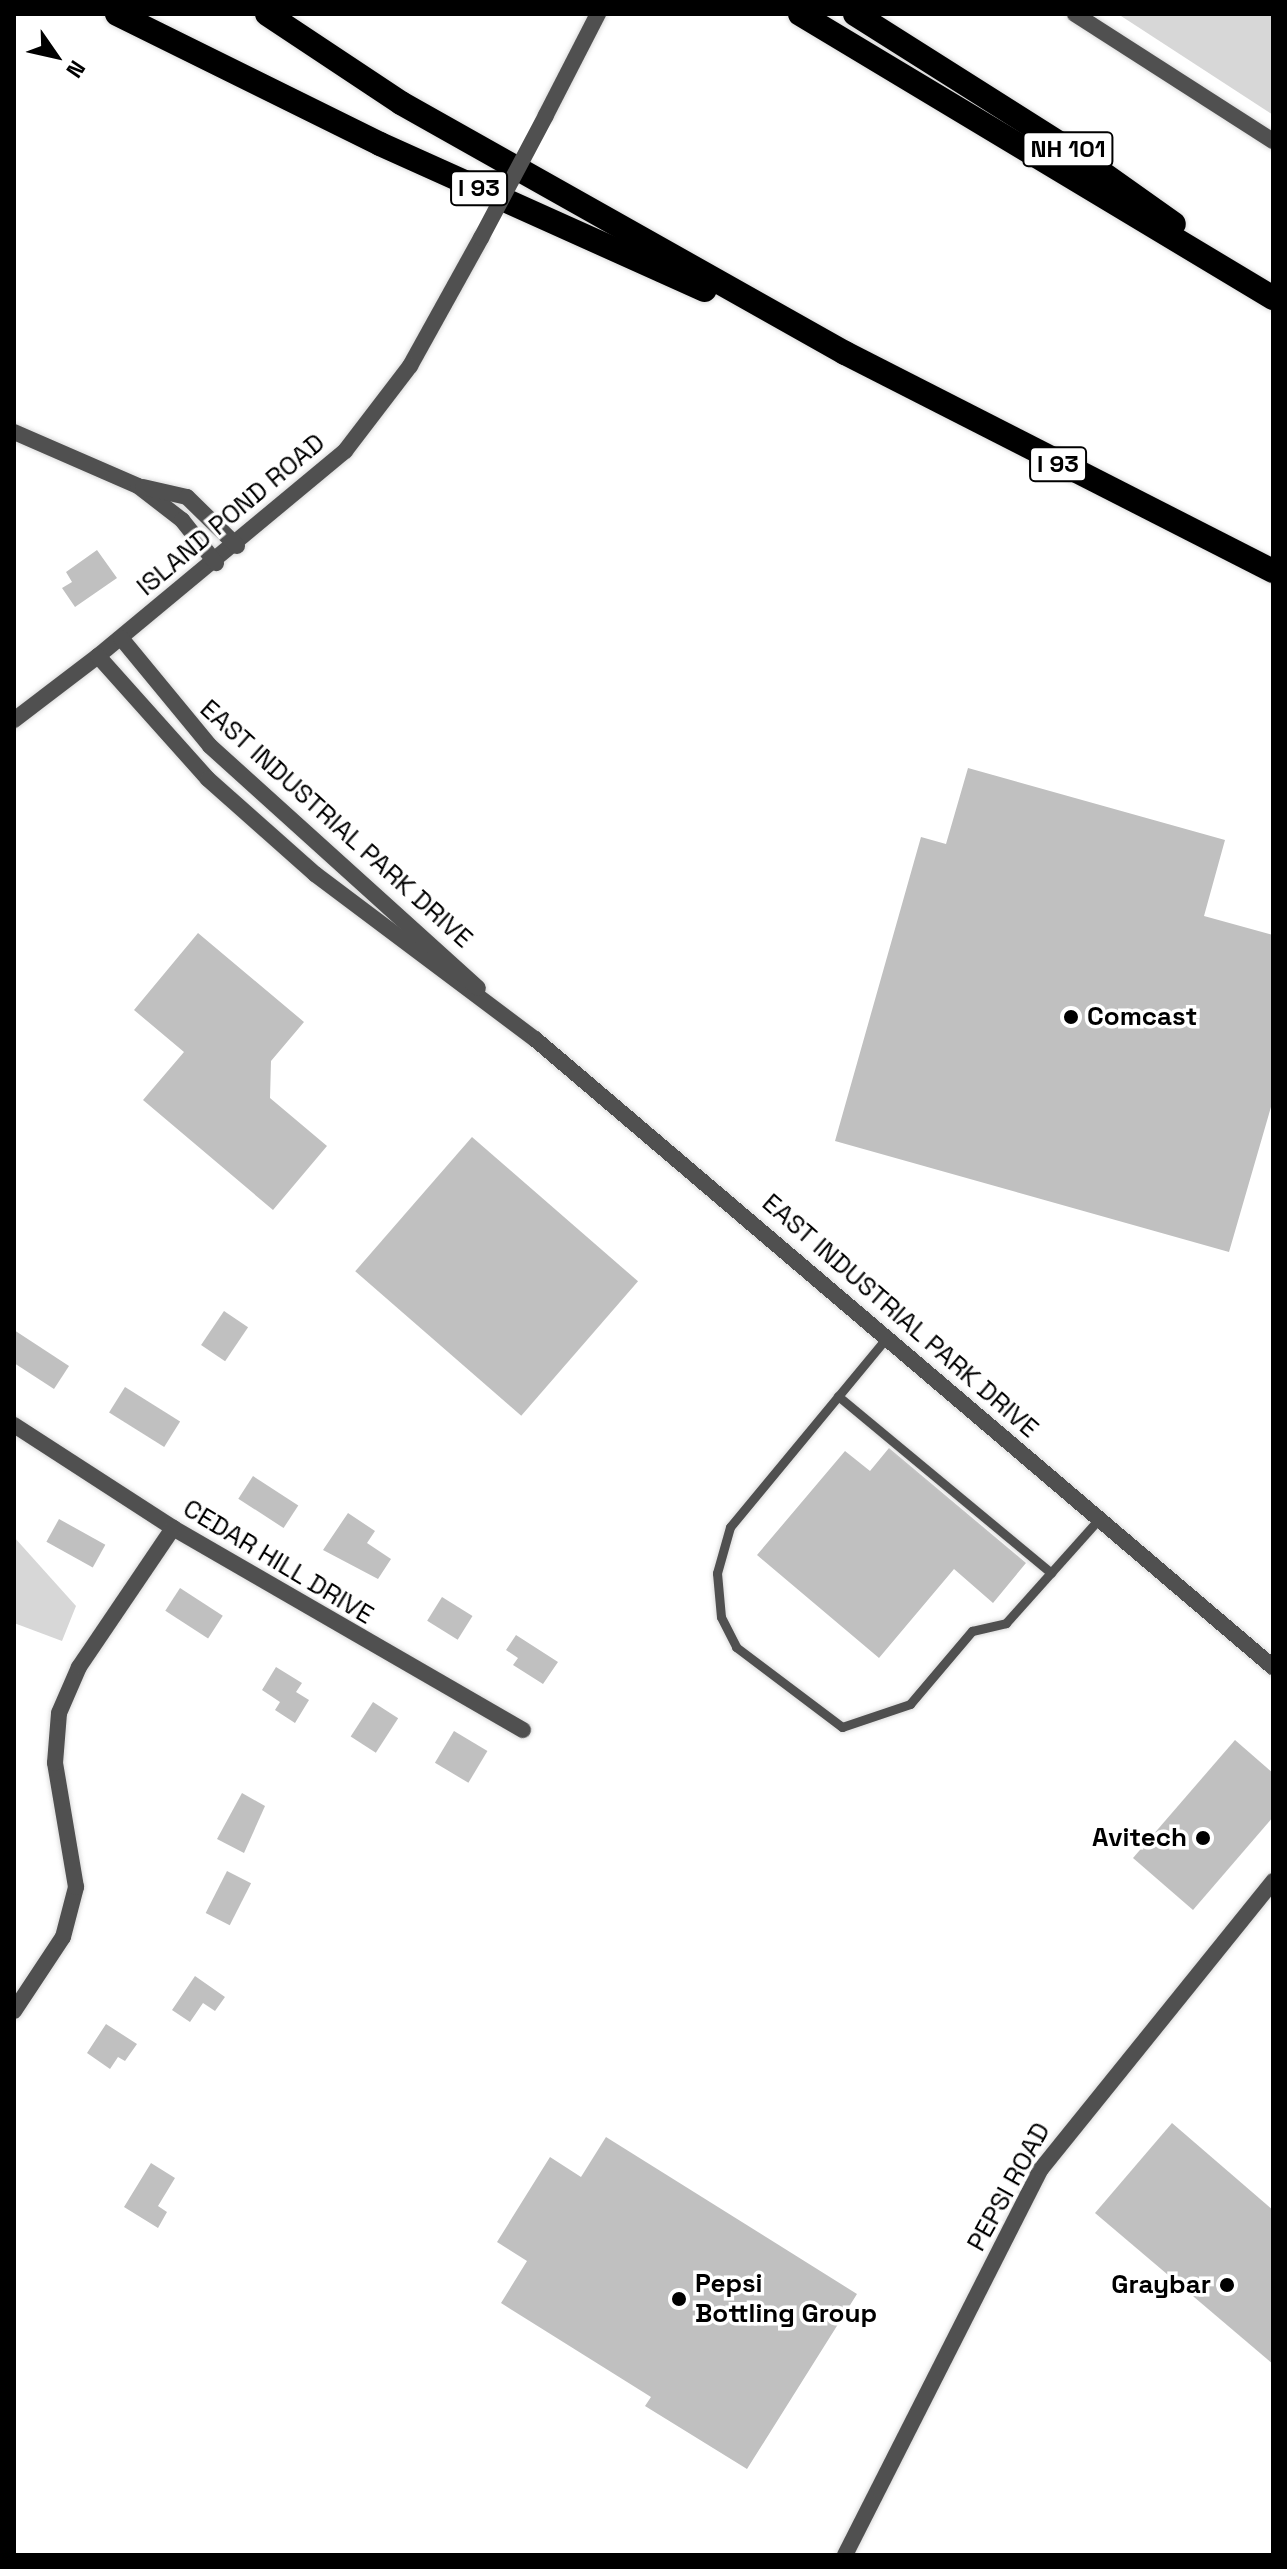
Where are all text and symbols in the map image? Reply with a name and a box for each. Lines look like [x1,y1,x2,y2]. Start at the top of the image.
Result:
north arrow [16,16,96,96]
text: N [60,55,92,83]
road number: NH 101 [1022,129,1114,169]
road number: I 93 [449,168,509,208]
street label: ISLAND POND ROAD [131,427,331,603]
road number: I 93 [1028,444,1088,484]
street label: EAST INDUSTRIAL PARK DRIVE [193,693,479,955]
place label: Comcast [1087,1001,1197,1033]
marker: Comcast [1062,1008,1080,1026]
street label: EAST INDUSTRIAL PARK DRIVE [755,1187,1045,1445]
street label: CEDAR HILL DRIVE [177,1493,379,1631]
place label: Avitech [1092,1822,1187,1854]
marker: Avitech [1194,1829,1212,1847]
street label: PEPSI ROAD [961,2117,1057,2257]
place label: Pepsi Bottling Group [695,2268,877,2330]
place label: Graybar [1111,2269,1211,2301]
marker: Graybar [1218,2276,1236,2294]
marker: Pepsi Bottling Group [670,2290,688,2308]

